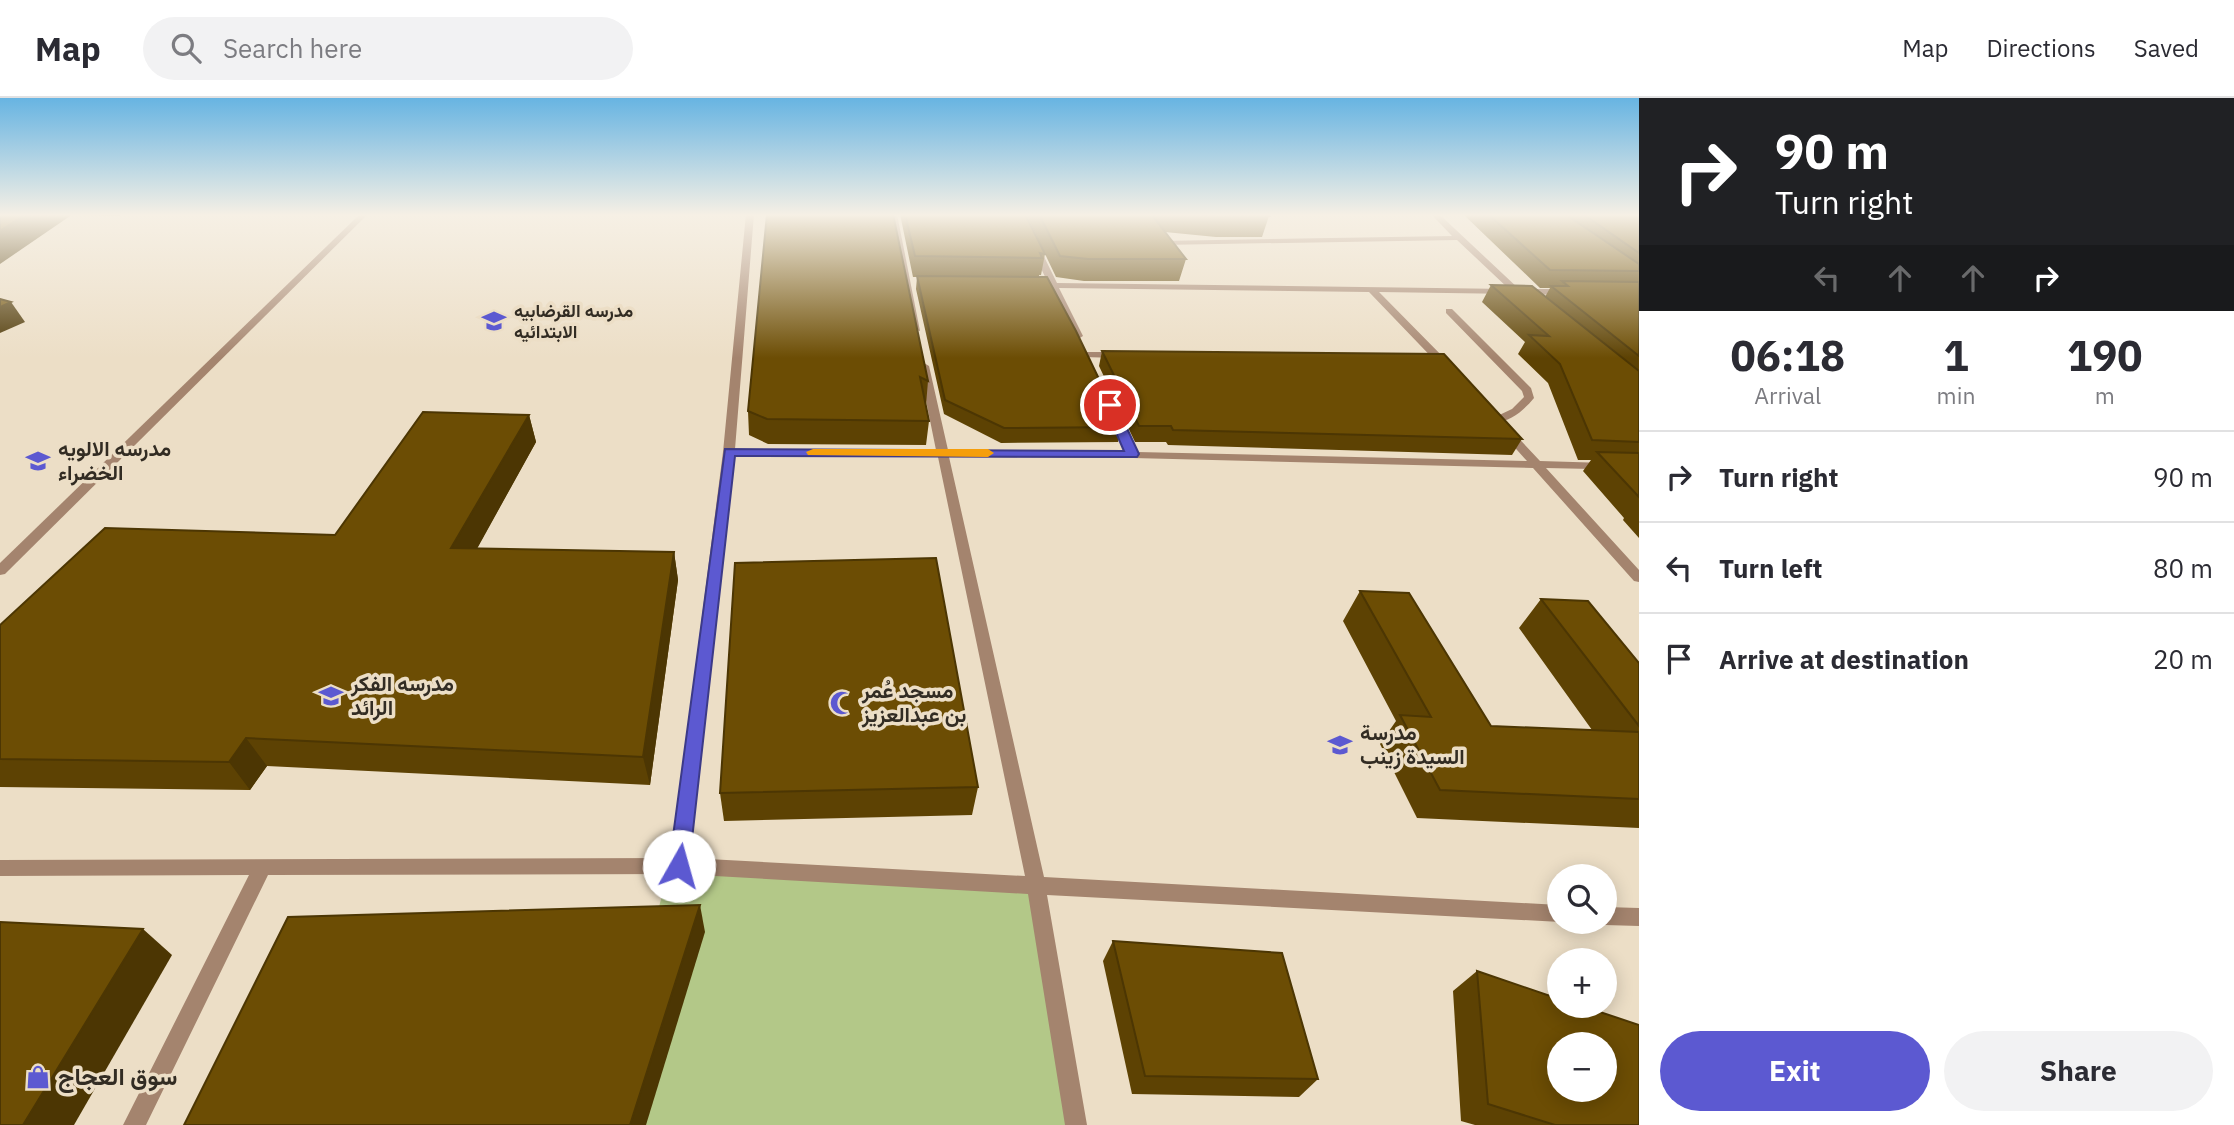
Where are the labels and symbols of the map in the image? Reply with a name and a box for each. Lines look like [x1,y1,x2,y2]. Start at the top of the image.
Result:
place label: مدرسه القرضابيه الابتدائيه [514,299,634,343]
school or university icon: مدرسه القرضابيه الابتدائيه [480,307,508,335]
pin [1080,375,1140,435]
place label: مدرسه الالويه الخضراء [58,434,171,486]
school or university icon: مدرسه الالويه الخضراء [24,447,52,475]
place label: مدرسه الفكر الرائد [350,669,454,721]
place label: مسجد عُمر بن عبدالعزيز [861,676,966,728]
school or university icon: مدرسه الفكر الرائد [317,682,345,710]
mosque icon: مسجد عُمر بن عبدالعزيز [828,689,856,717]
place label: مدرسة السيدة زينب [1360,718,1465,770]
school or university icon: مدرسة السيدة زينب [1326,731,1354,759]
position arrow [642,829,716,903]
place label: سوق العجاج [58,1060,177,1093]
shop icon: سوق العجاج [24,1063,52,1091]

